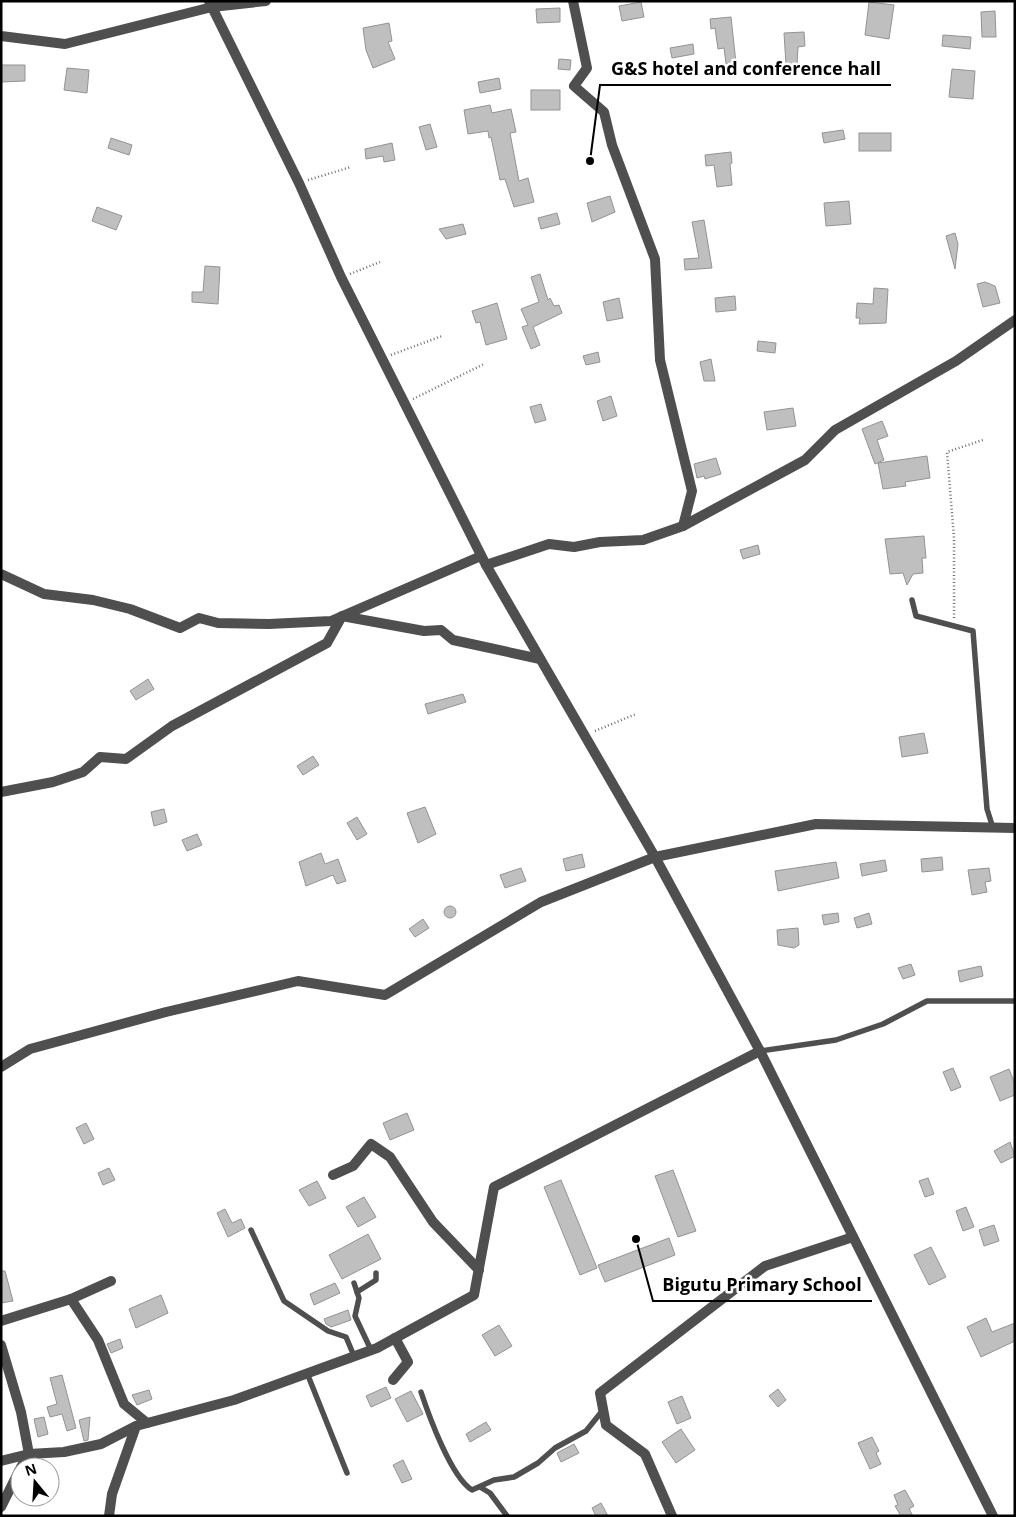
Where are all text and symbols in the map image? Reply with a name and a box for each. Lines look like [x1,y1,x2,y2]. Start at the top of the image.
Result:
callout: G&S hotel and conference hall [600,52,891,85]
text: G&S hotel and conference hall [611,56,881,80]
callout: Bigutu Primary School [653,1268,872,1301]
text: Bigutu Primary School [662,1272,862,1296]
north arrow [10,1457,60,1507]
text: N [22,1458,39,1480]

